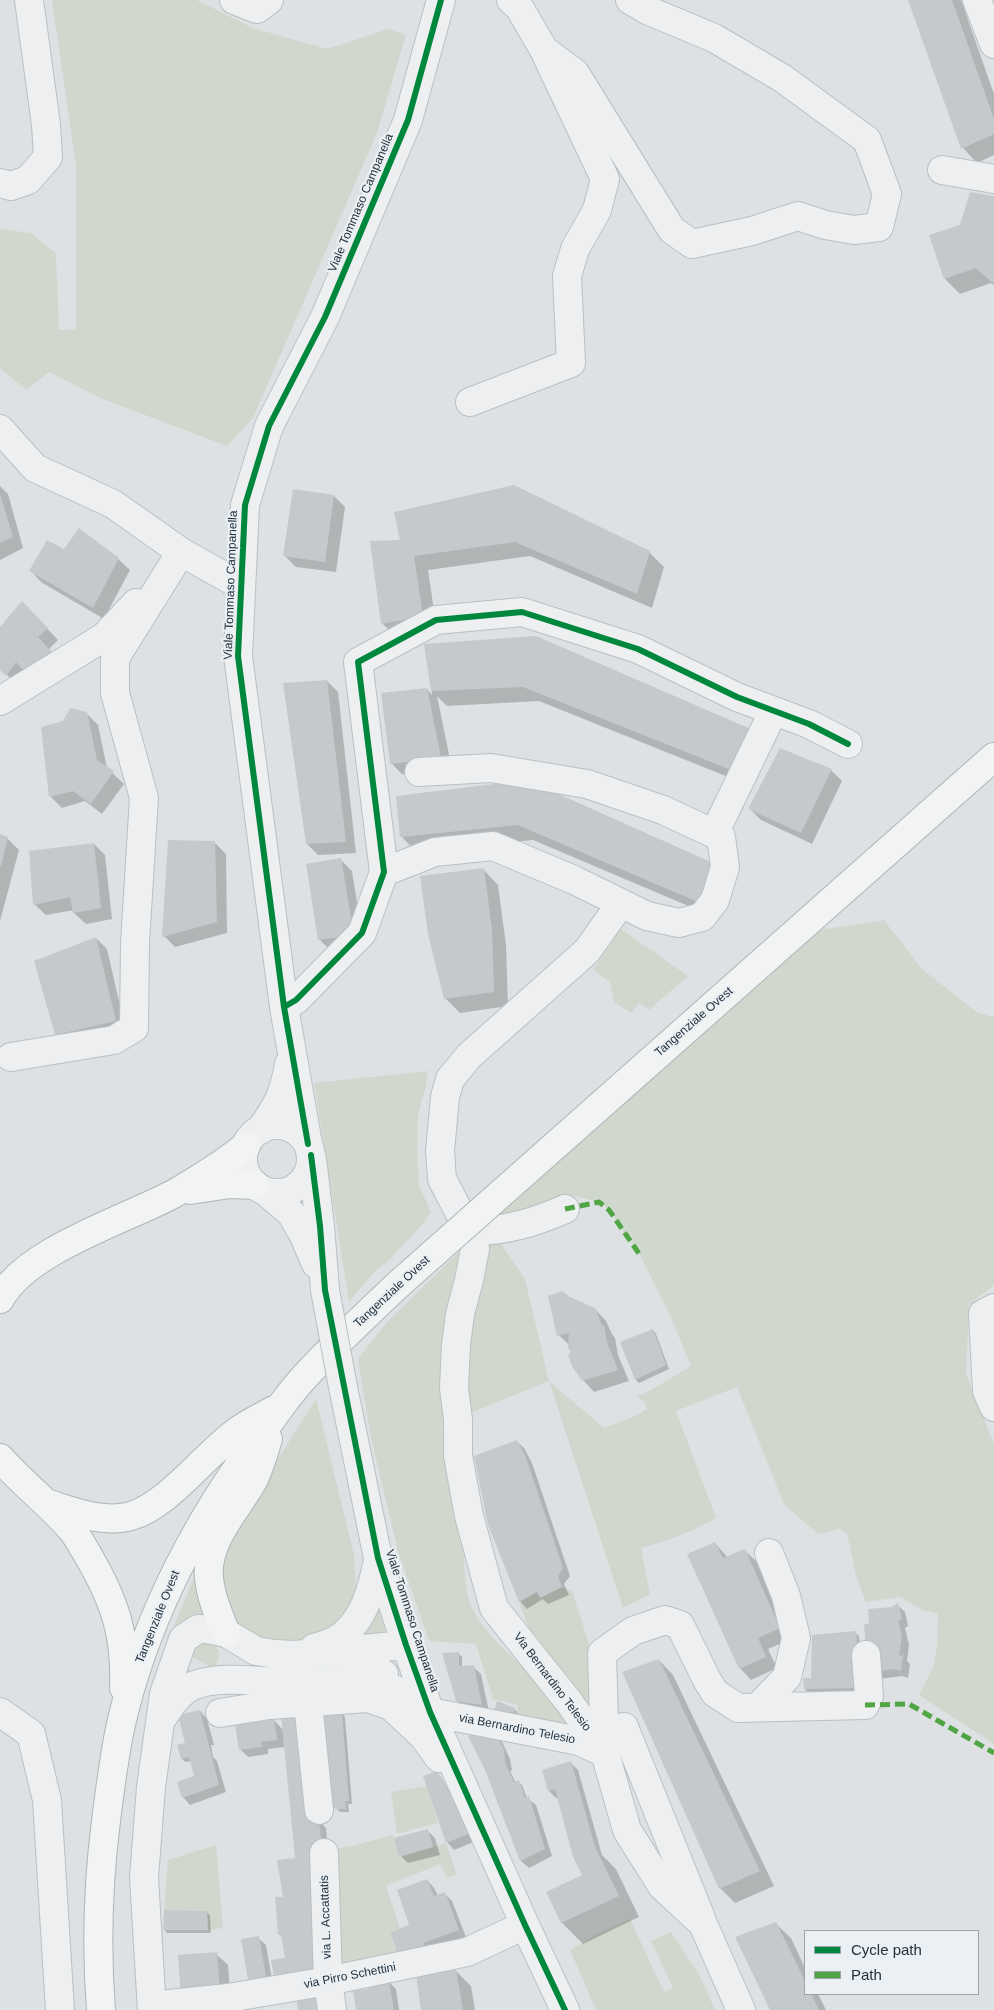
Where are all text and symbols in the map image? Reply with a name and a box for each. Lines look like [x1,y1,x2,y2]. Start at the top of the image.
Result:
street label: Viale Tommaso Campanella [325,132,397,274]
street label: Viale Tommaso Campanella [221,510,241,660]
street label: Tangenziale Ovest [652,984,736,1060]
street label: Tangenziale Ovest [351,1253,433,1331]
street label: Viale Tommaso Campanella [382,1548,442,1694]
street label: Tangenziale Ovest [133,1569,183,1665]
street label: Via Bernardino Telesio [510,1630,594,1734]
street label: via Bernardino Telesio [458,1711,576,1747]
street label: via L. Accattatis [317,1875,335,1959]
legend [804,1930,979,1995]
text: Cycle path [851,1941,922,1958]
street label: via Pirro Schettini [303,1960,397,1992]
text: Path [851,1966,882,1983]

